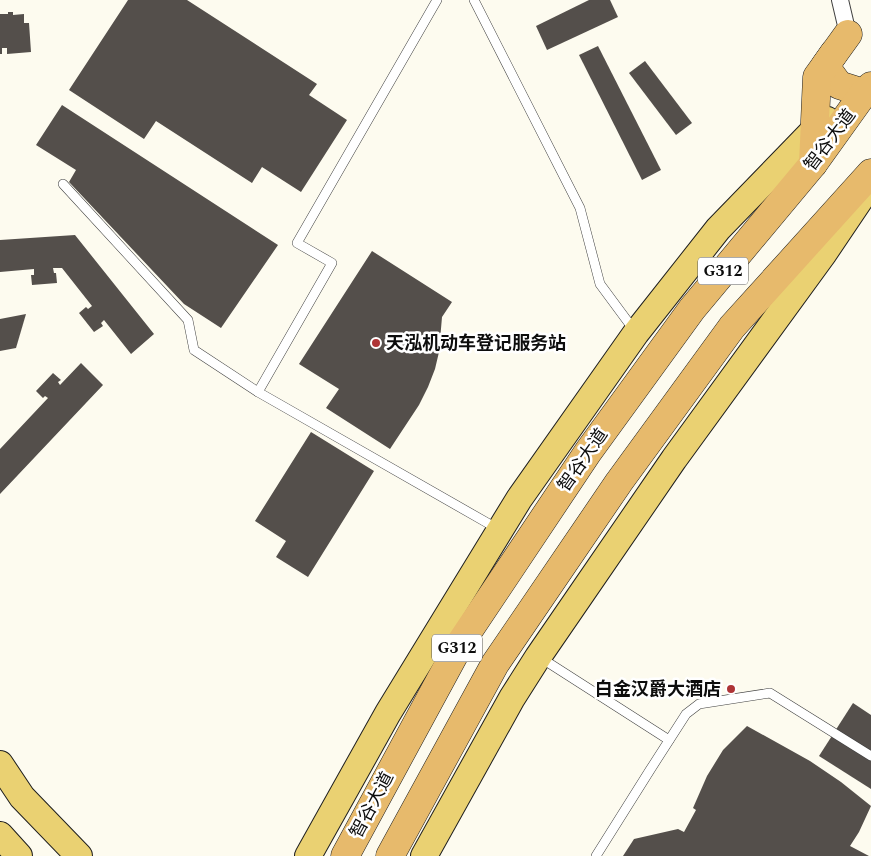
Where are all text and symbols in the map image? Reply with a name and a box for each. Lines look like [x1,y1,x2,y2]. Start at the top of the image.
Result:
street label: 智谷大道 [798,103,862,177]
road number: G312 [698,258,748,284]
place label: 天泓机动车登记服务站 [386,330,566,357]
marker: 天泓机动车登记服务站 [370,337,382,349]
street label: 智谷大道 [551,423,615,497]
road number: G312 [432,634,482,661]
place label: 白金汉爵大酒店 [595,676,721,703]
marker: 白金汉爵大酒店 [725,683,737,695]
street label: 智谷大道 [343,767,401,843]

